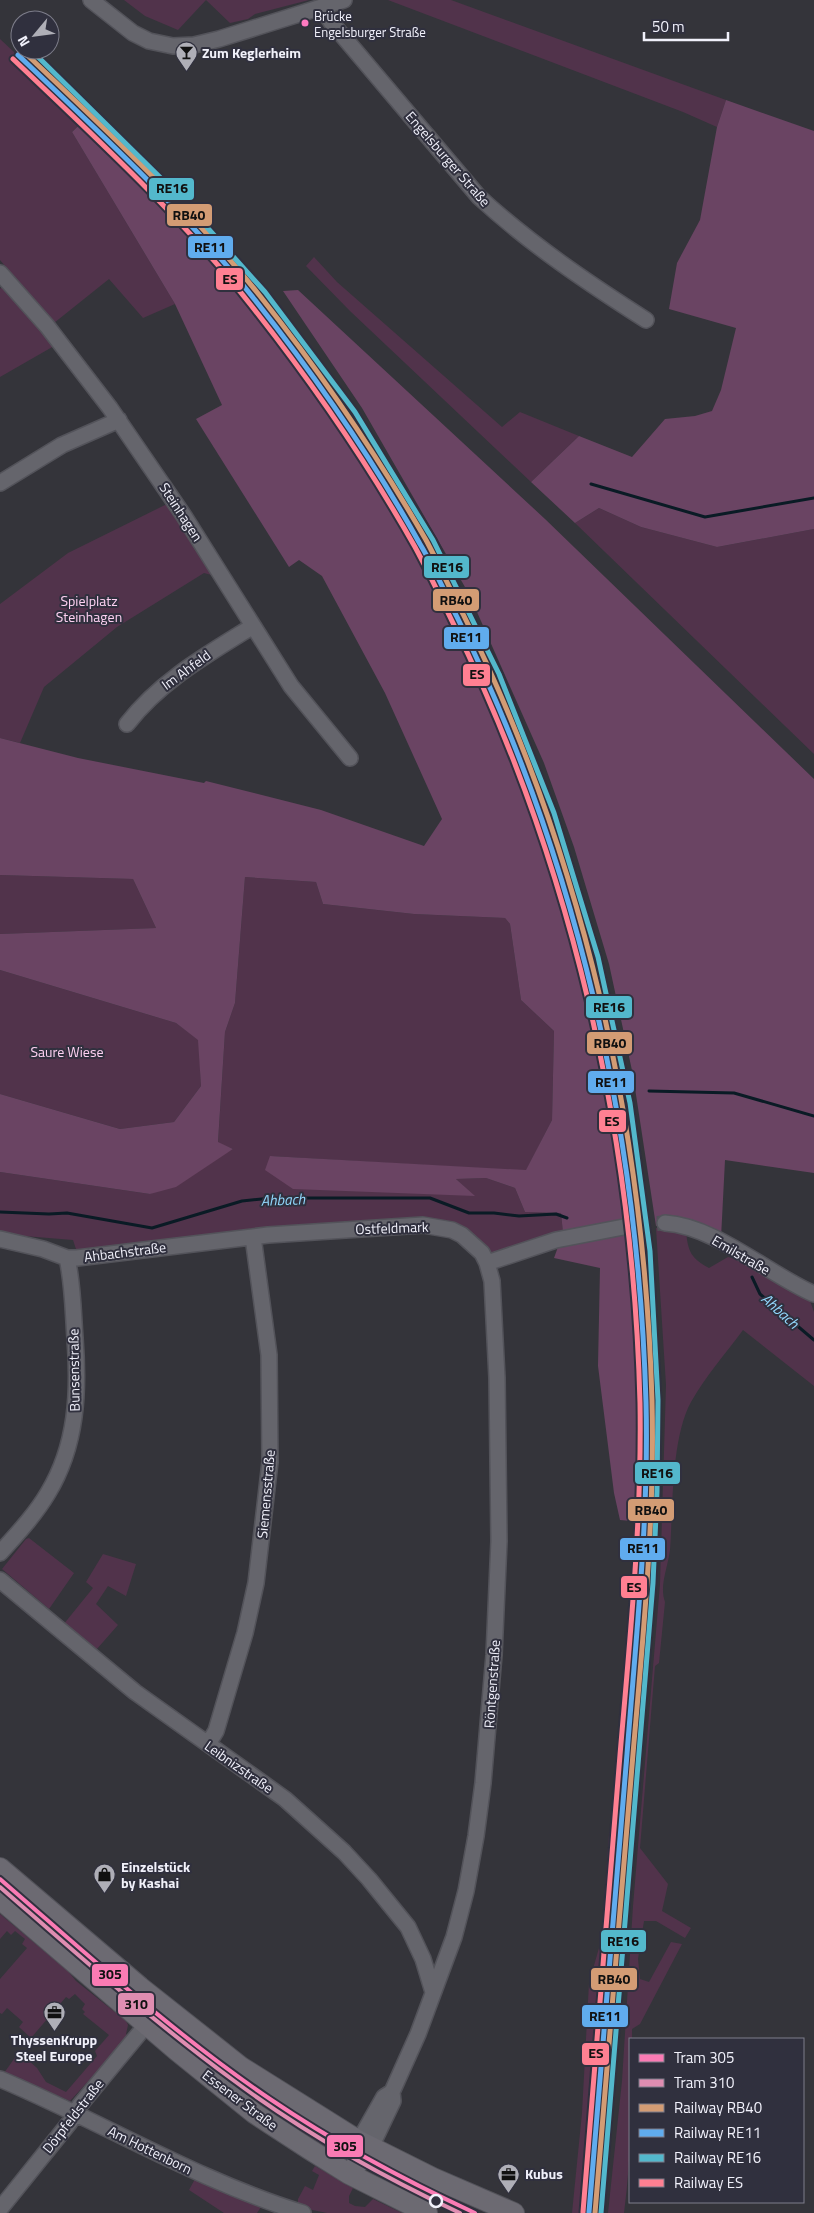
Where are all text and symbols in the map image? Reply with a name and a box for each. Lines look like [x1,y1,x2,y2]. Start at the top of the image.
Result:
place label: Brücke Engelsburger Straße [314,6,426,42]
north arrow [10,10,60,60]
scale bar [644,10,728,42]
text: 50 m [652,15,685,38]
marker: Brücke Engelsburger Straße [300,18,310,28]
text: N [12,32,35,51]
bar icon: Zum Keglerheim [174,41,198,72]
place label: Zum Keglerheim [202,42,301,63]
street label: Engelsburger Straße [401,106,496,211]
line badge: RE16 [148,177,195,201]
text: RE16 [156,177,188,198]
line badge: RB40 [166,203,213,227]
text: RB40 [173,204,206,225]
line badge: RE11 [187,235,234,259]
text: RE11 [194,236,226,257]
line badge: ES [215,267,244,291]
text: ES [222,268,238,289]
street label: Steinhagen [155,478,208,545]
line badge: RE16 [423,555,470,579]
text: RE16 [431,556,463,577]
line badge: RB40 [432,588,480,612]
text: RB40 [440,589,473,610]
park label: Spielplatz Steinhagen [56,590,122,627]
line badge: RE11 [443,626,490,650]
text: RE11 [450,626,482,647]
street label: Im Ahfeld [157,645,215,695]
line badge: ES [462,663,491,687]
text: ES [469,663,485,684]
line badge: RE16 [585,995,633,1019]
text: RE16 [593,996,625,1017]
line badge: RB40 [586,1031,633,1055]
text: RB40 [594,1032,627,1053]
park label: Saure Wiese [30,1041,104,1062]
line badge: RE11 [587,1070,635,1094]
text: RE11 [595,1071,627,1092]
line badge: ES [598,1109,627,1133]
text: ES [604,1110,620,1131]
water label: Ahbach [260,1187,306,1212]
street label: Ostfeldmark [355,1216,429,1239]
street label: Emilstraße [708,1229,774,1280]
street label: Ahbachstraße [83,1236,167,1267]
water label: Ahbach [756,1287,805,1334]
street label: Bunsenstraße [62,1328,85,1412]
street label: Siemensstraße [251,1449,280,1539]
line badge: RE16 [634,1461,681,1485]
text: RE16 [641,1462,673,1483]
line badge: RB40 [627,1498,675,1522]
text: RB40 [635,1499,668,1520]
line badge: RE11 [619,1537,666,1561]
text: RE11 [627,1537,659,1558]
line badge: ES [620,1575,648,1599]
text: ES [626,1576,642,1597]
street label: Röntgenstraße [478,1639,505,1729]
street label: Leibnizstraße [201,1735,278,1798]
place label: Einzelstück by Kashai [121,1856,191,1893]
shop icon: Einzelstück by Kashai [93,1863,117,1894]
line badge: RE16 [600,1929,647,1953]
text: RE16 [607,1930,639,1951]
line badge: 305 [91,1963,129,1987]
text: 305 [98,1963,122,1984]
line badge: RB40 [590,1967,638,1991]
text: RB40 [598,1968,631,1989]
line badge: 310 [117,1992,155,2016]
text: 310 [124,1993,148,2014]
office icon: ThyssenKrupp Steel Europe [42,2000,66,2031]
line badge: RE11 [581,2004,629,2028]
text: RE11 [589,2005,621,2026]
place label: ThyssenKrupp Steel Europe [11,2029,98,2066]
legend [629,2038,804,2203]
line badge: ES [581,2042,610,2066]
text: ES [588,2042,604,2063]
text: Tram 305 [674,2046,734,2069]
street label: Essener Straße [198,2064,282,2135]
text: Tram 310 [674,2071,734,2094]
street label: Dörpfeldstraße [37,2074,108,2157]
text: Railway RB40 [674,2096,762,2119]
street label: Am Hottenborn [105,2120,196,2179]
text: Railway RE11 [674,2121,761,2144]
line badge: 305 [326,2134,364,2158]
text: 305 [333,2135,357,2156]
text: Railway RE16 [674,2146,761,2169]
office icon: Kubus [497,2162,521,2193]
place label: Kubus [525,2163,563,2184]
text: Railway ES [674,2171,743,2194]
unlabelled marker [429,2194,443,2208]

